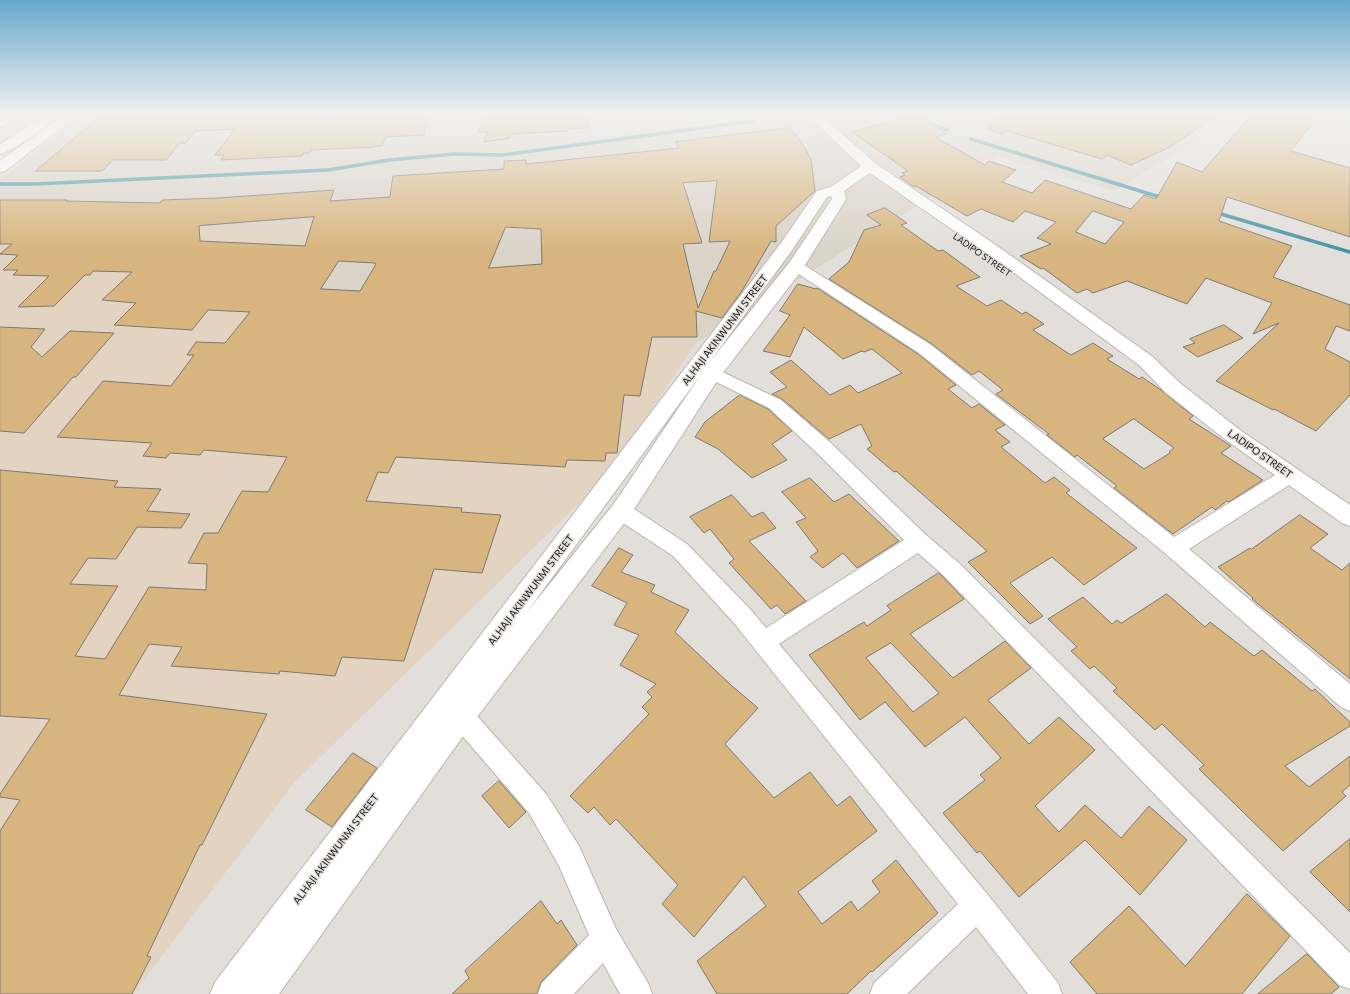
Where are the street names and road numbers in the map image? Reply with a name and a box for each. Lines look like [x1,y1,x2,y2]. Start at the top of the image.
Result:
street label: LADIPO STREET [951,231,1013,279]
street label: ALHAJI AKINWUNMI STREET [680,272,770,388]
street label: LADIPO STREET [1225,427,1295,481]
street label: ALHAJI AKINWUNMI STREET [486,532,576,648]
street label: ALHAJI AKINWUNMI STREET [291,791,381,907]

